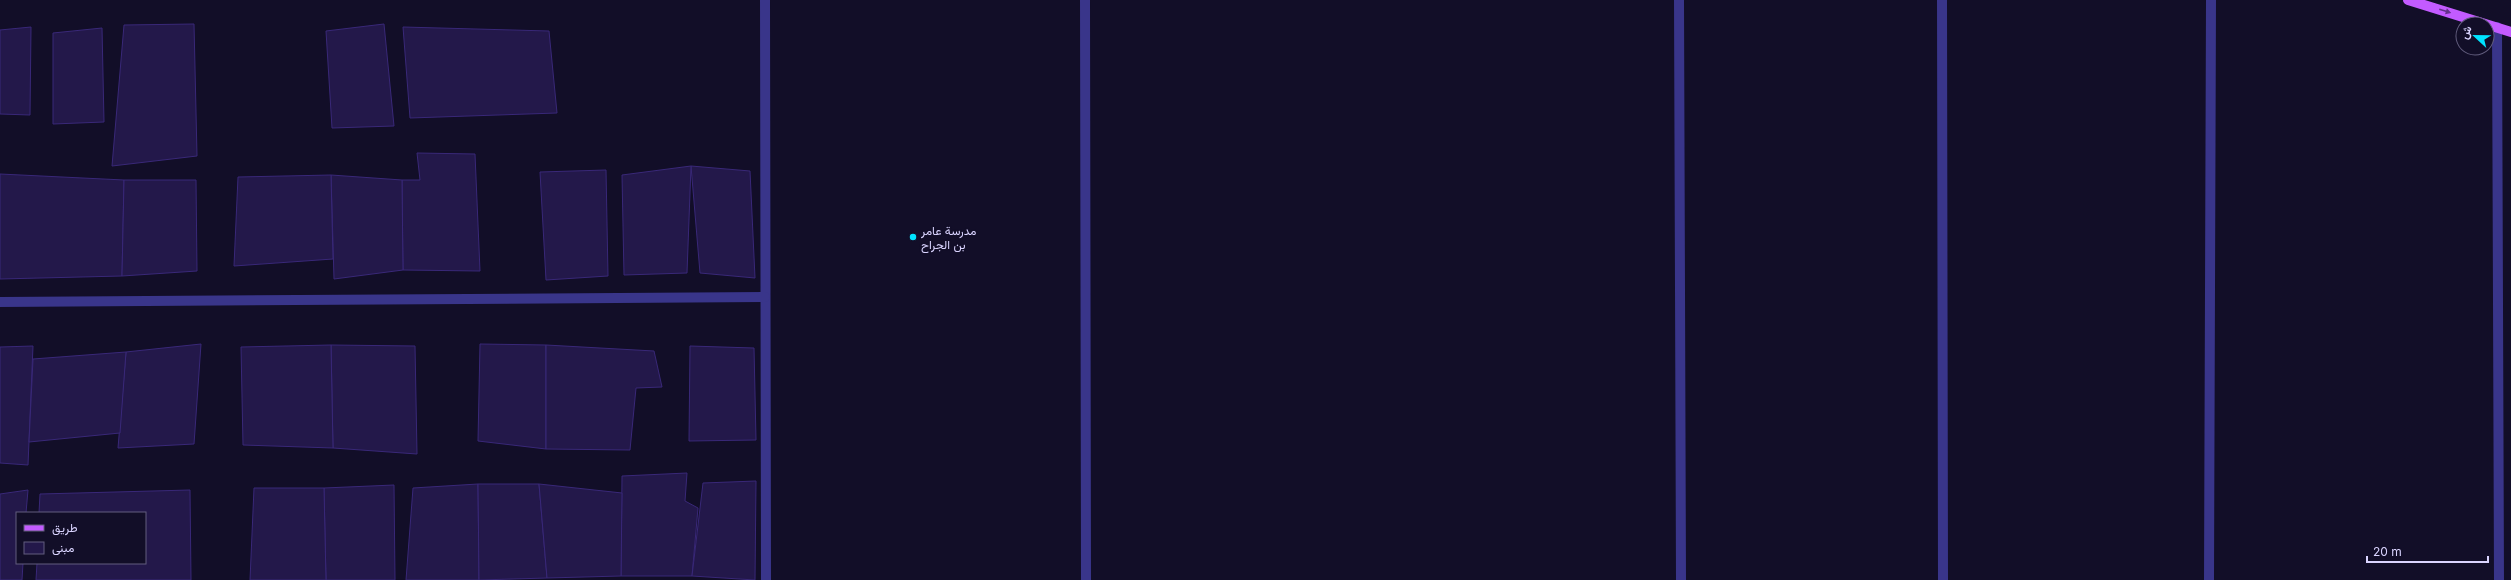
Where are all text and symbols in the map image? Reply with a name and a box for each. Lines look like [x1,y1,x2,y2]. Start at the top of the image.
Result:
one-way arrow [2439,8,2451,14]
north arrow [2455,16,2495,56]
text: ش [2457,24,2475,41]
place label: مدرسة عامر بن الجراح [920,223,976,254]
marker: مدرسة عامر بن الجراح [908,232,918,242]
legend [16,512,146,564]
text: طريق [52,520,78,536]
scale bar [2367,538,2488,564]
text: مبنى [52,540,74,556]
text: 20 m [2373,544,2402,559]

